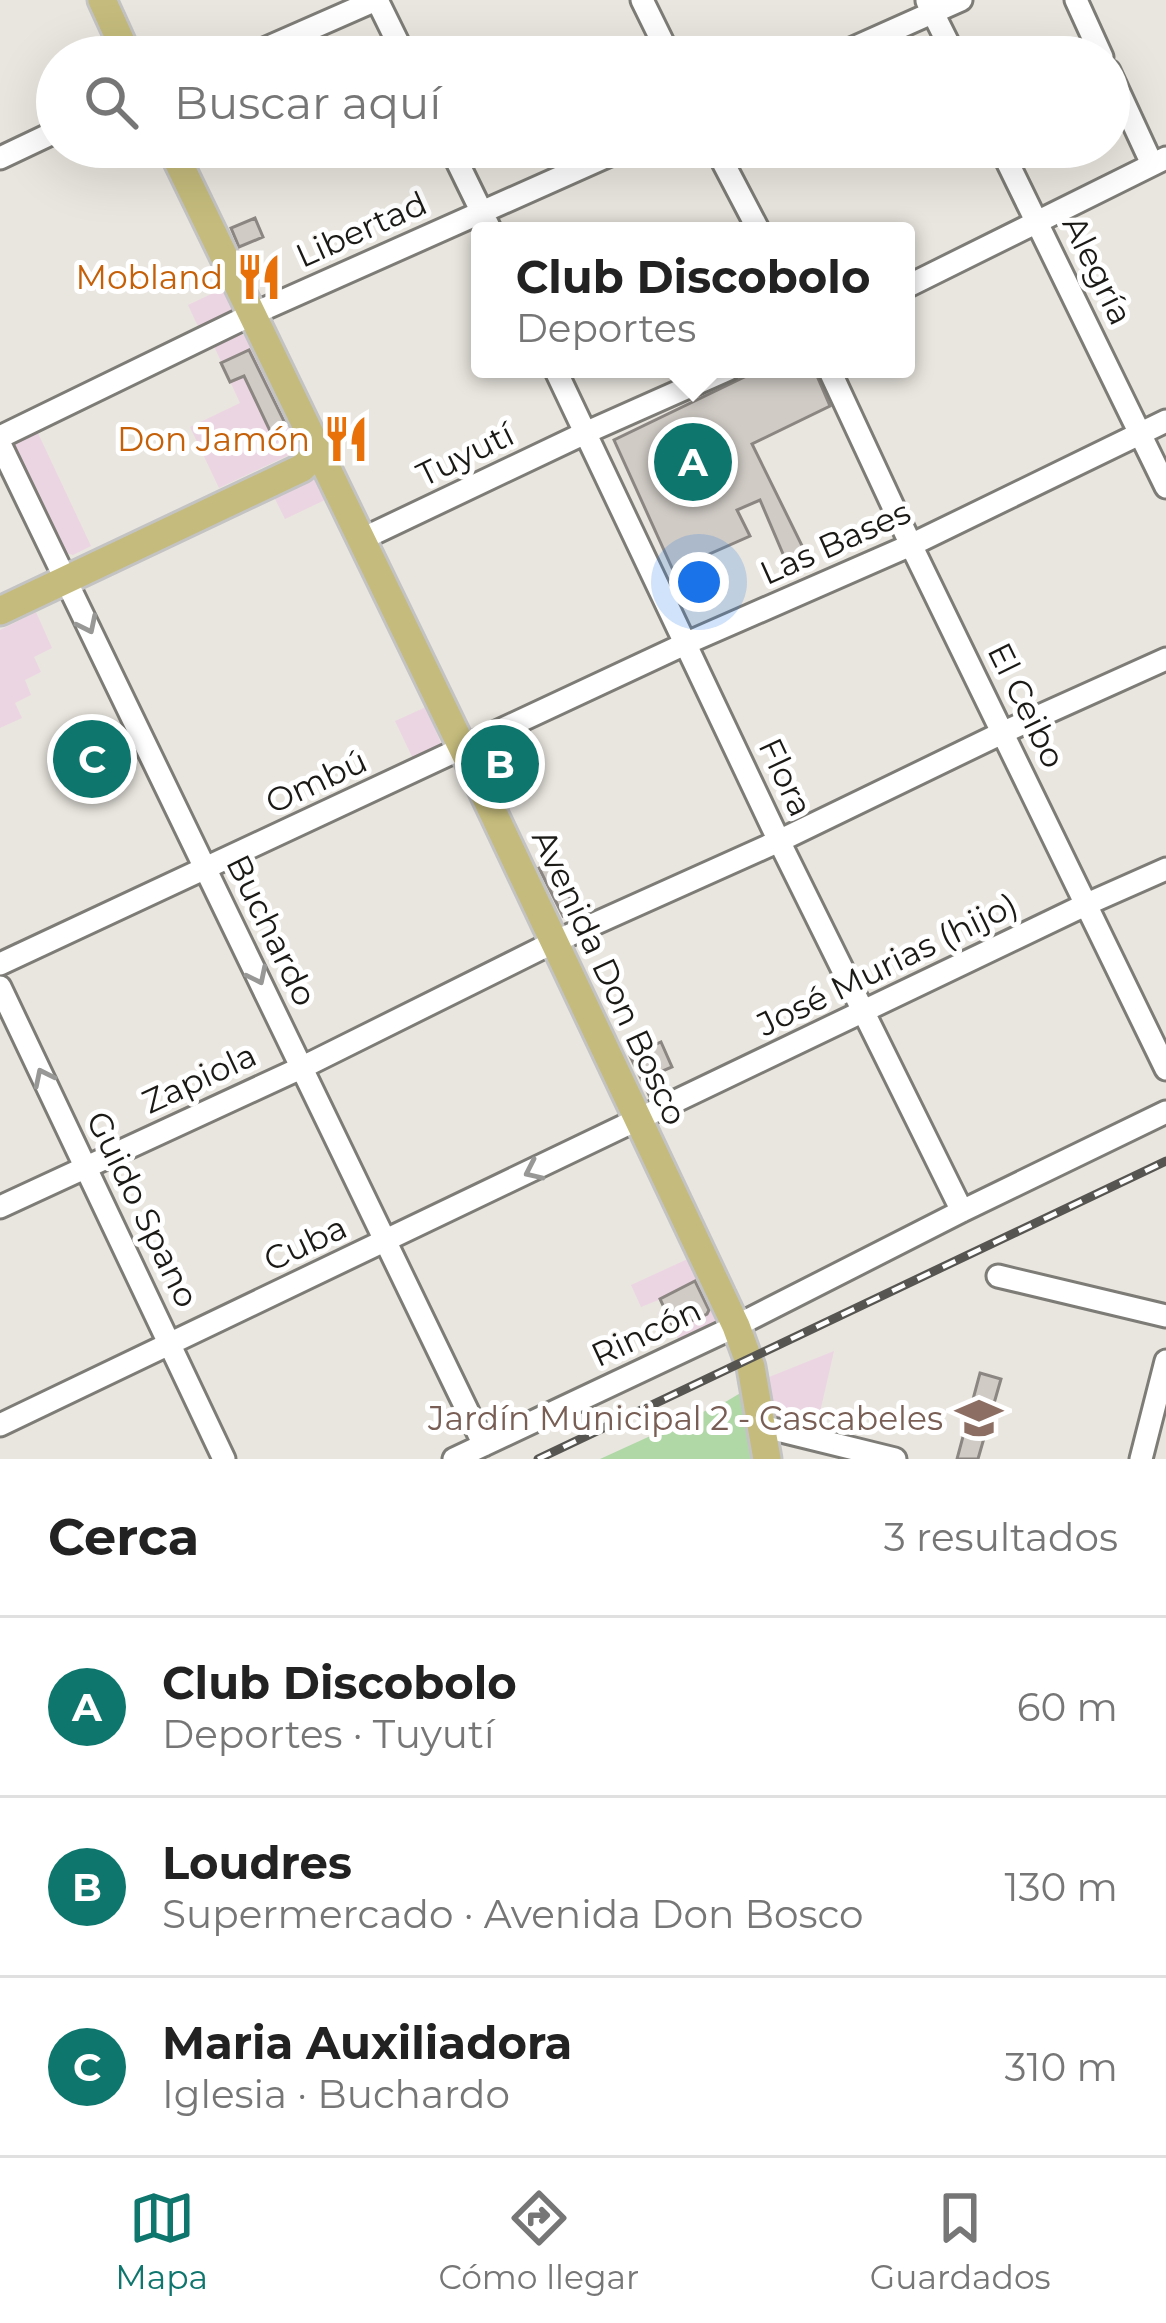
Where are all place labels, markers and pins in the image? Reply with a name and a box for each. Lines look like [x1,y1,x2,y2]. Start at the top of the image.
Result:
restaurant icon: Mobland [234,252,284,302]
place label: Mobland [75,257,223,297]
restaurant icon: Don Jamón [321,414,371,464]
pin: A [654,417,732,507]
place label: Don Jamón [117,419,310,459]
pin: C [53,714,131,804]
pin: B [461,719,539,809]
school or university icon: Jardín Municipal 2 - Cascabeles [954,1393,1004,1443]
place label: Jardín Municipal 2 - Cascabeles [427,1398,943,1438]

